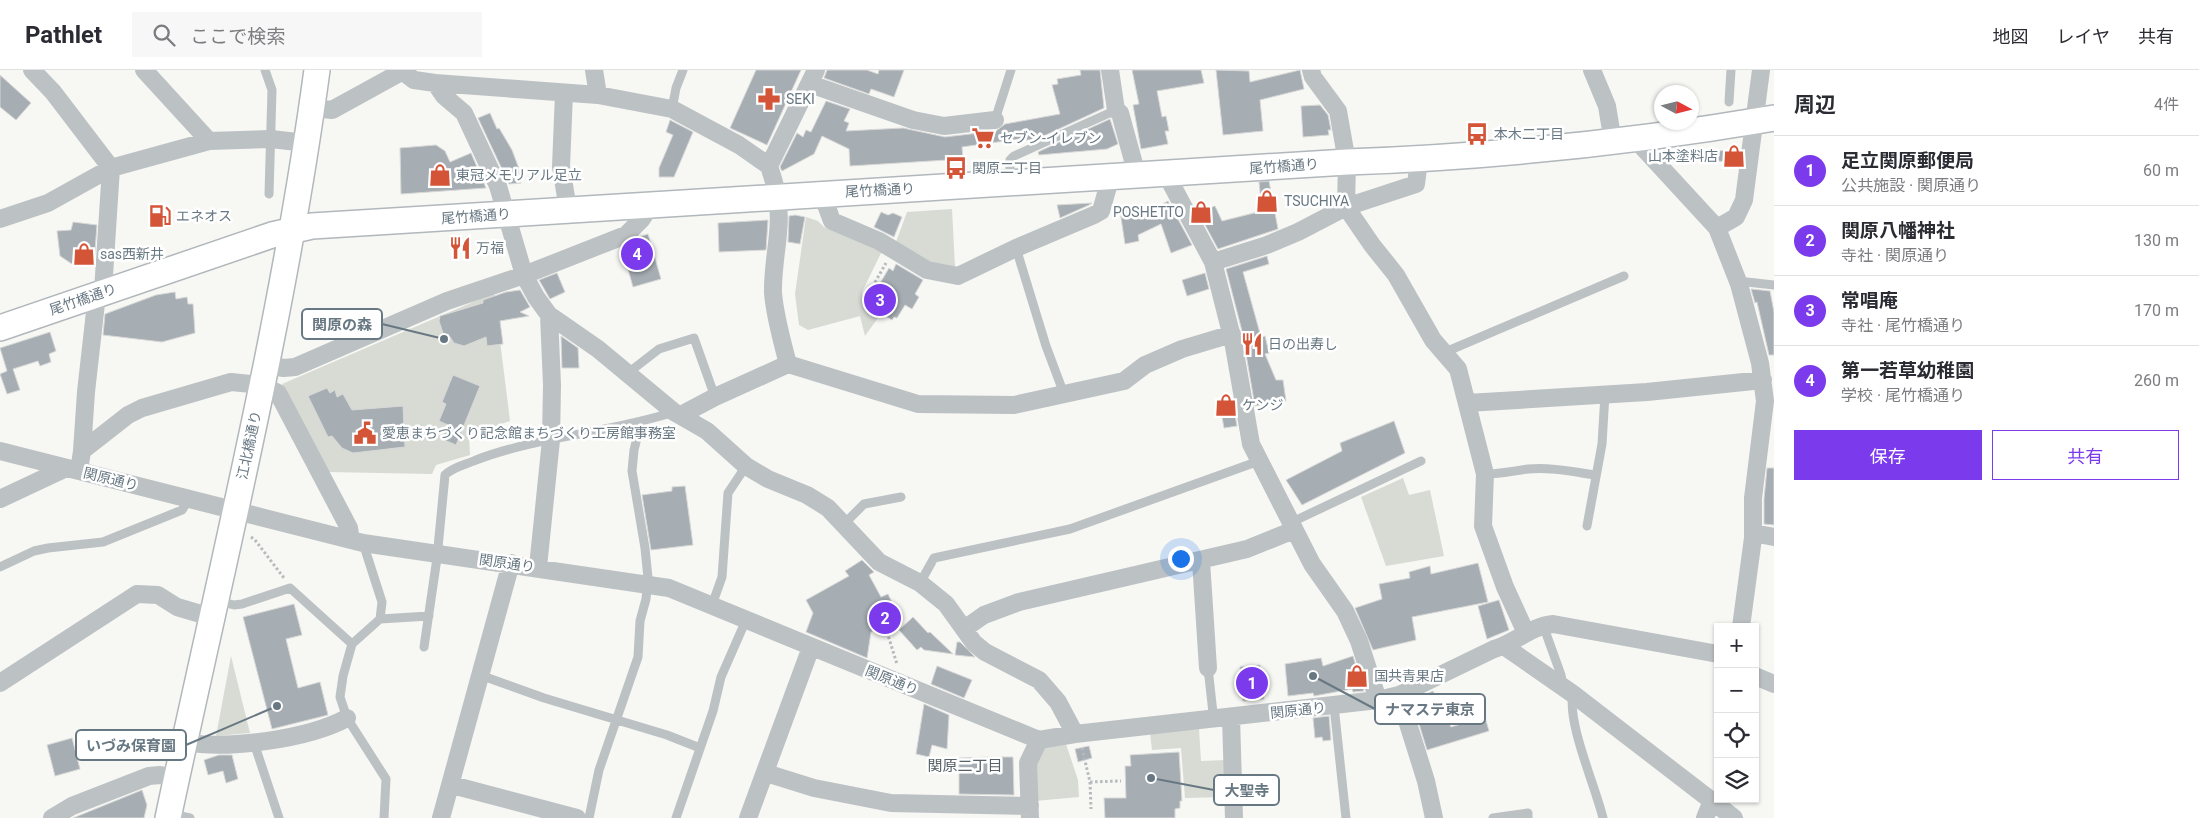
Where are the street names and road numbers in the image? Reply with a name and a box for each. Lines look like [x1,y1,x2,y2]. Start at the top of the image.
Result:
street label: 尾竹橋通り [1249,156,1319,176]
street label: 尾竹橋通り [845,180,915,200]
street label: 尾竹橋通り [441,206,511,226]
street label: 尾竹橋通り [47,280,119,318]
street label: 江北橋通り [234,409,264,481]
street label: 関原通り [82,464,140,494]
street label: 関原通り [478,551,536,575]
street label: 関原通り [863,662,921,698]
street label: 関原通り [1269,699,1327,721]

